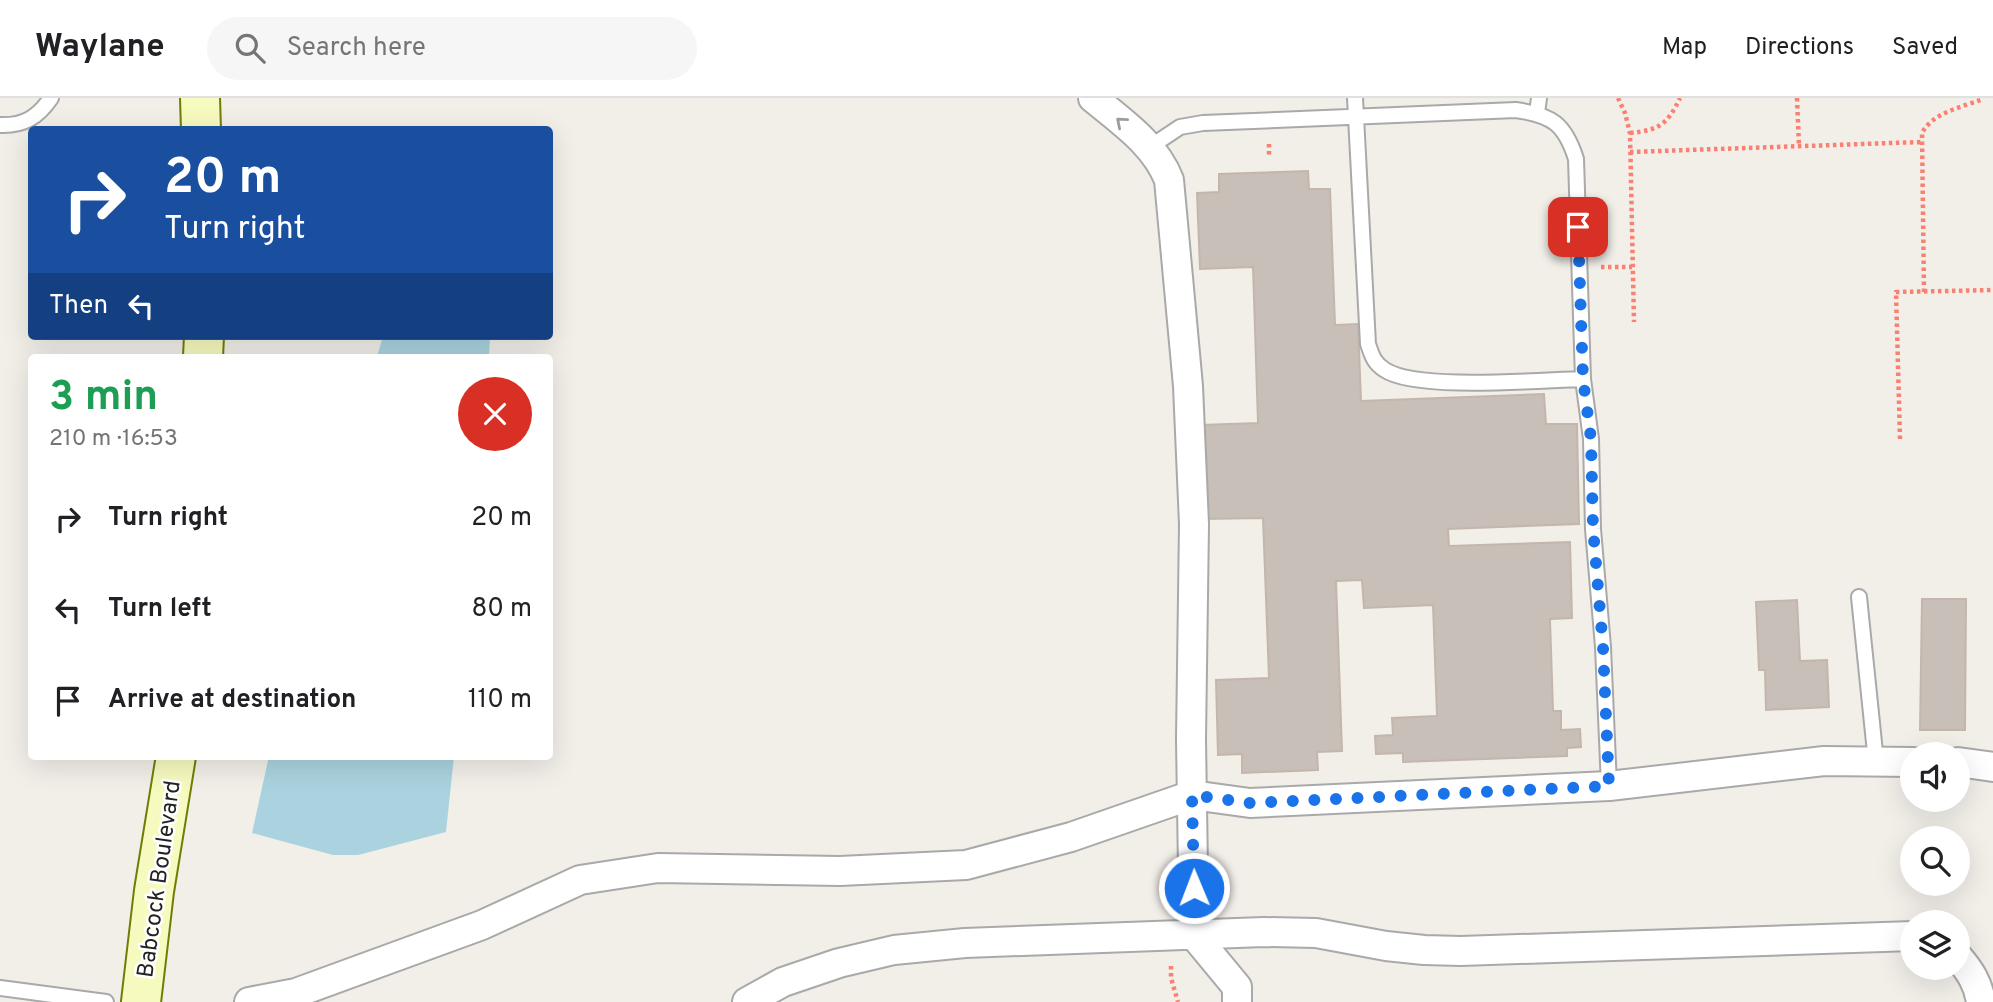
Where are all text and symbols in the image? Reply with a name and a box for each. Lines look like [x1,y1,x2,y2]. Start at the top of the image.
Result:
search box [207,17,697,80]
text: Waylane [35,27,165,69]
icon: search [231,29,269,67]
text: Search here [287,32,426,65]
text: Map [1662,33,1707,63]
text: Directions [1745,33,1854,63]
text: Saved [1892,33,1958,63]
one-way arrow [1117,118,1130,130]
text: 20 m [164,149,281,211]
icon: right [49,154,140,245]
pin [1548,197,1608,257]
icon: arrive [1559,208,1597,246]
text: Turn right [164,210,306,250]
icon: left [122,287,160,325]
text: Then [49,290,108,323]
text: 3 min [49,372,158,425]
button: close [458,377,532,451]
text: 210 m · 16:53 [49,425,178,454]
icon: right [49,500,87,538]
text: Turn right [108,502,228,535]
text: 20 m [471,502,532,535]
icon: left [49,591,87,629]
text: Turn left [108,593,212,626]
text: 80 m [472,593,532,626]
icon: arrive [49,682,87,720]
text: Arrive at destination [108,684,356,717]
text: 110 m [468,684,532,717]
map controls [1900,742,1970,980]
button: sound [1900,742,1970,812]
street label: Babcock Boulevard [132,779,189,980]
button: search [1900,826,1970,896]
position arrow [1157,851,1231,925]
button: layers [1900,910,1970,980]

